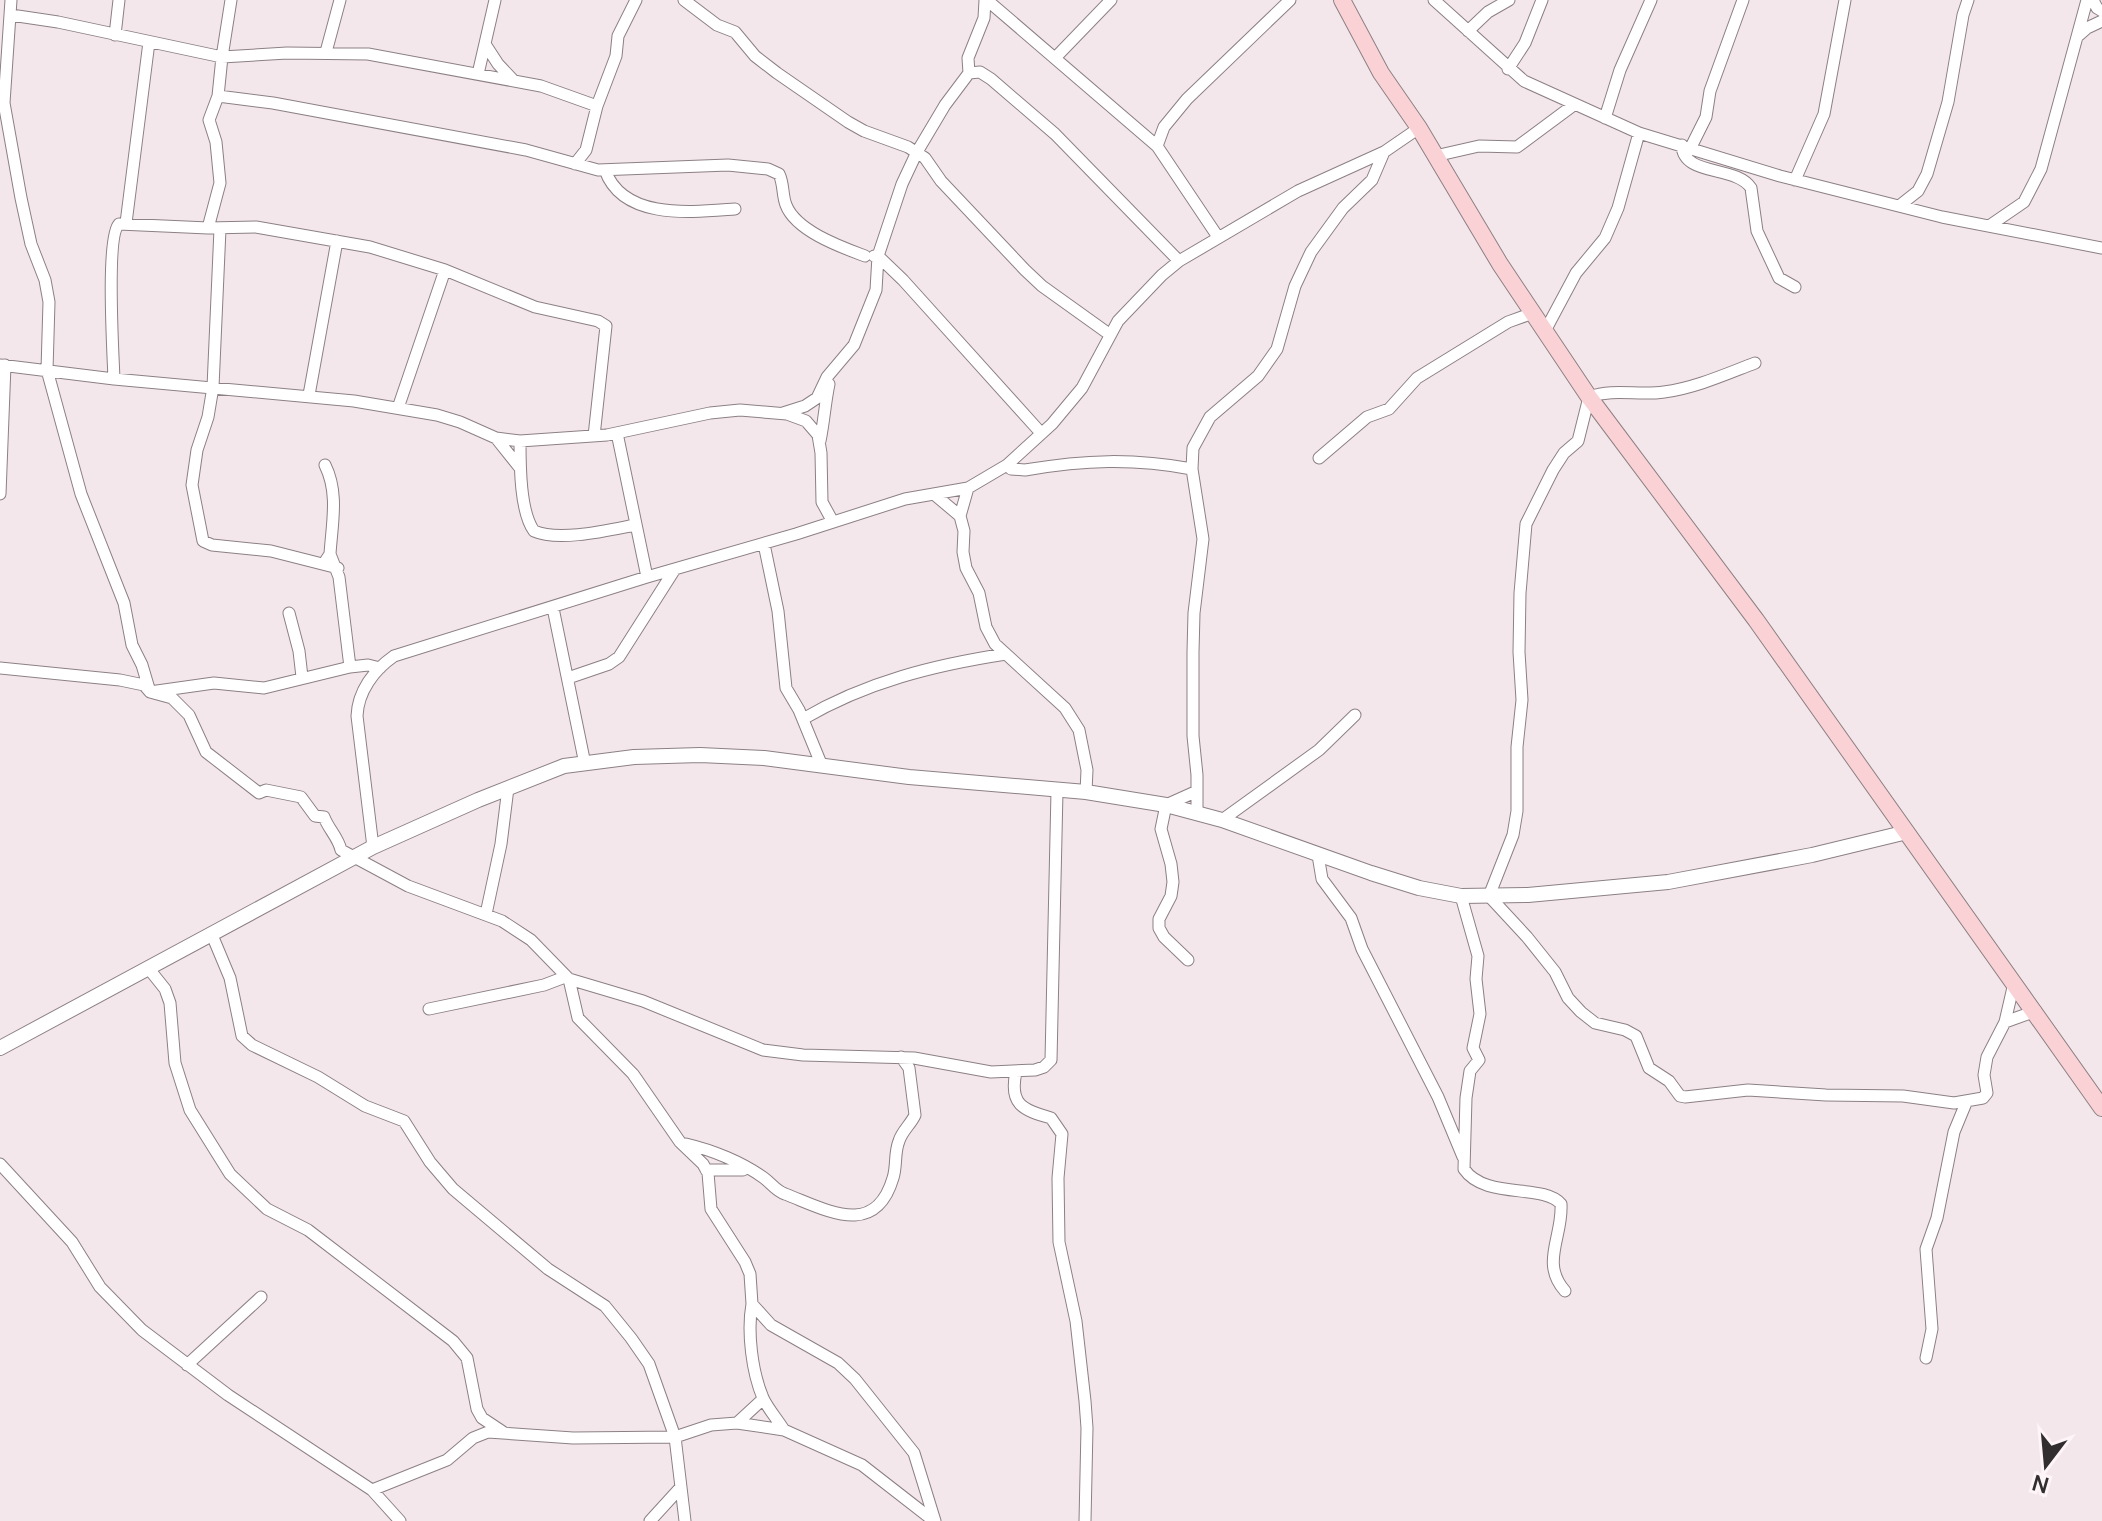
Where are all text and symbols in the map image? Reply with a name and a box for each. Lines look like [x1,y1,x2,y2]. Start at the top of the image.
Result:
north arrow [2006,1425,2086,1505]
text: N [2029,1468,2052,1501]

